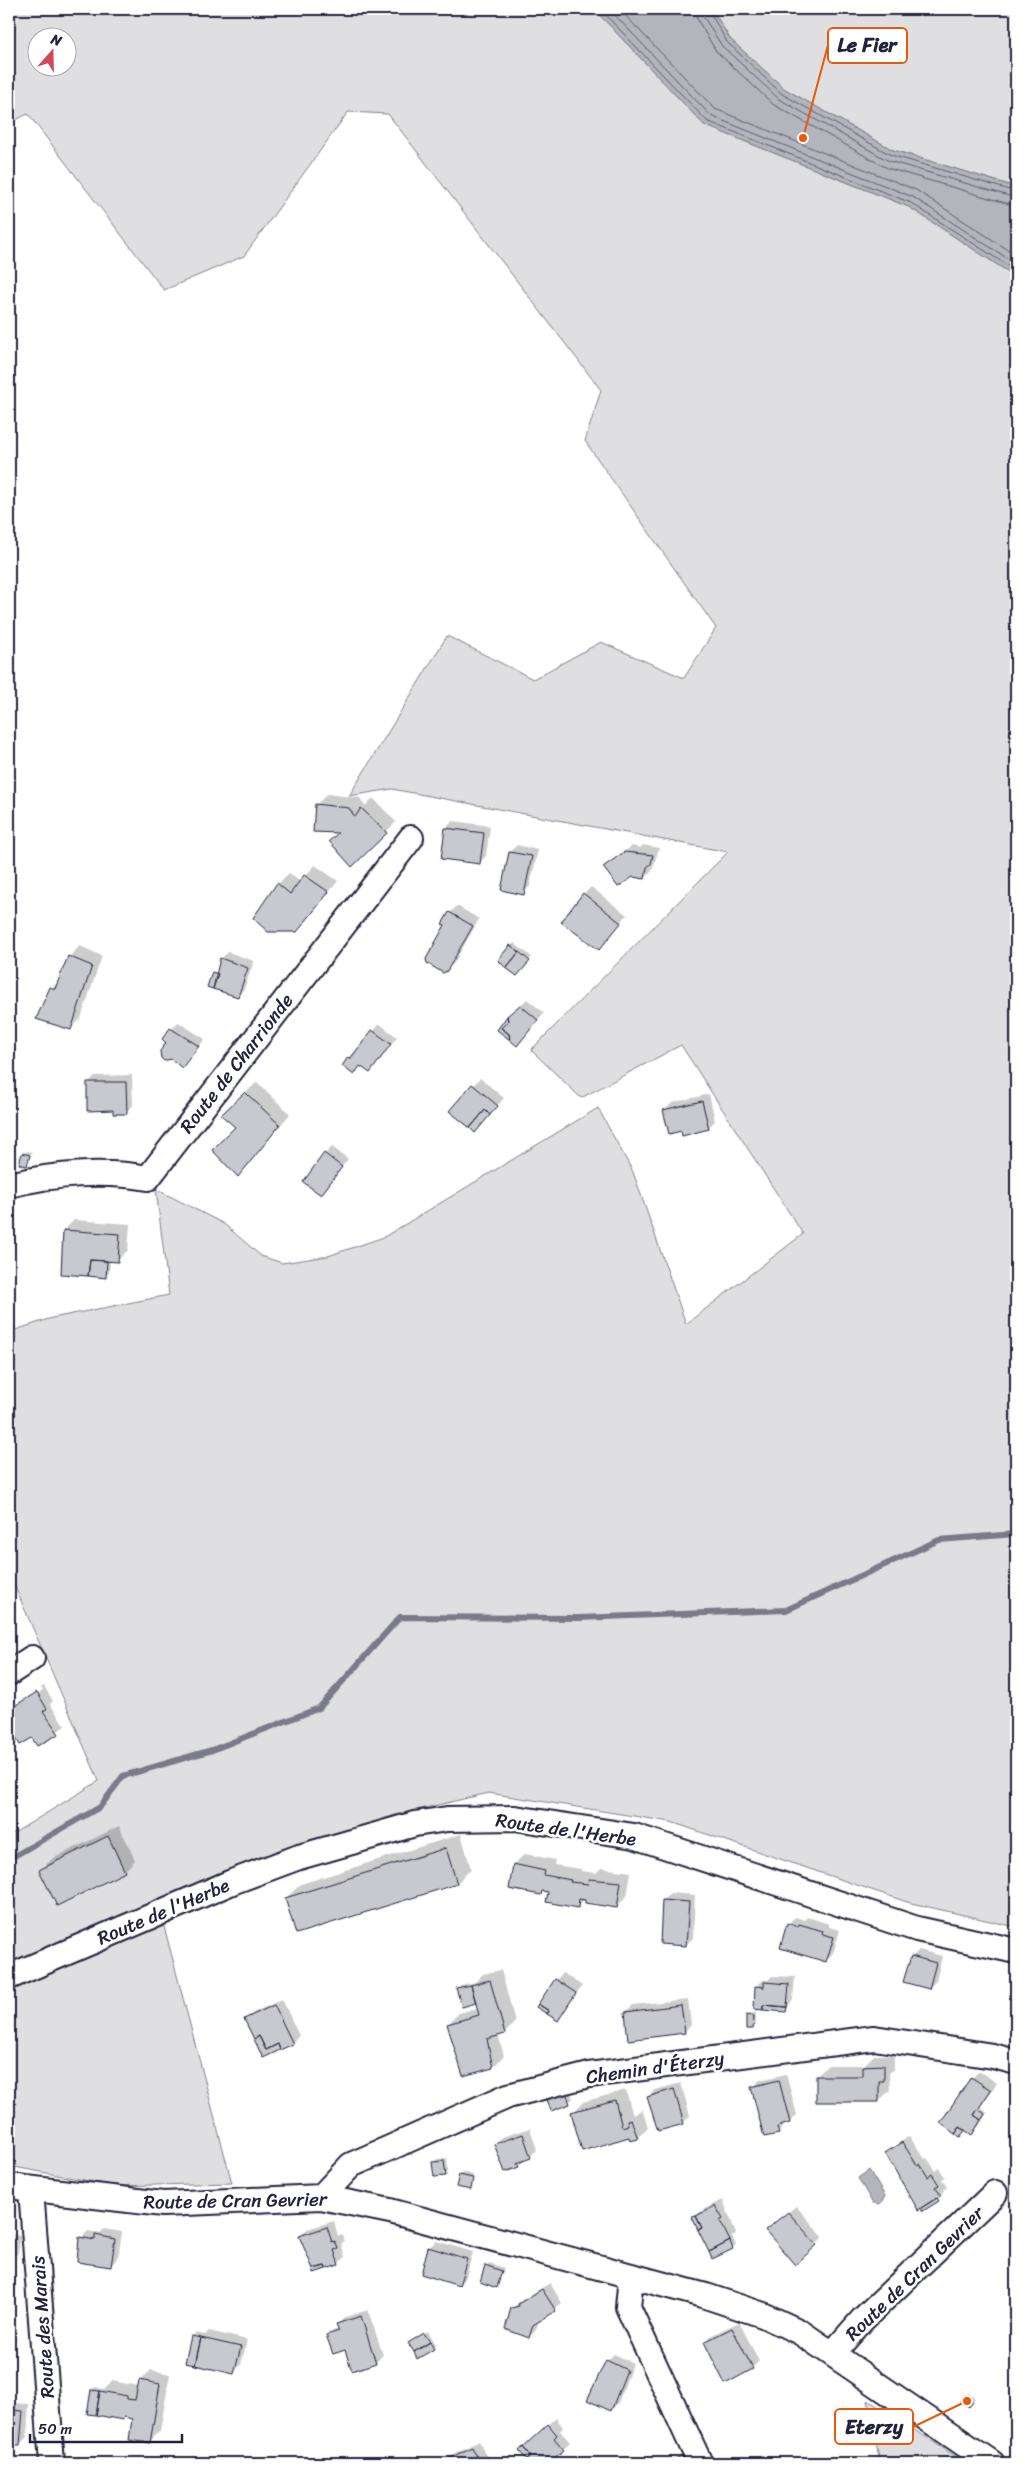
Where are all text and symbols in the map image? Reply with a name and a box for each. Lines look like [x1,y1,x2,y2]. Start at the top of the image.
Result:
text: N [47,27,65,54]
north arrow [28,28,78,78]
callout: Le Fier [828,28,907,63]
text: Le Fier [838,28,898,63]
street label: Route de Charrionde [171,986,302,1141]
street label: Route de l'Herbe [494,1803,638,1856]
street label: Route de l'Herbe [92,1869,235,1954]
street label: Chemin d'Éterzy [584,2041,726,2094]
street label: Route de Cran Gevrier [143,2182,328,2219]
street label: Route de Cran Gevrier [837,2197,993,2349]
street label: Route des Marais [21,2254,64,2399]
callout: Eterzy [835,2409,913,2444]
text: Eterzy [845,2410,904,2445]
scale bar [30,2412,182,2444]
text: 50 m [38,2416,73,2442]

